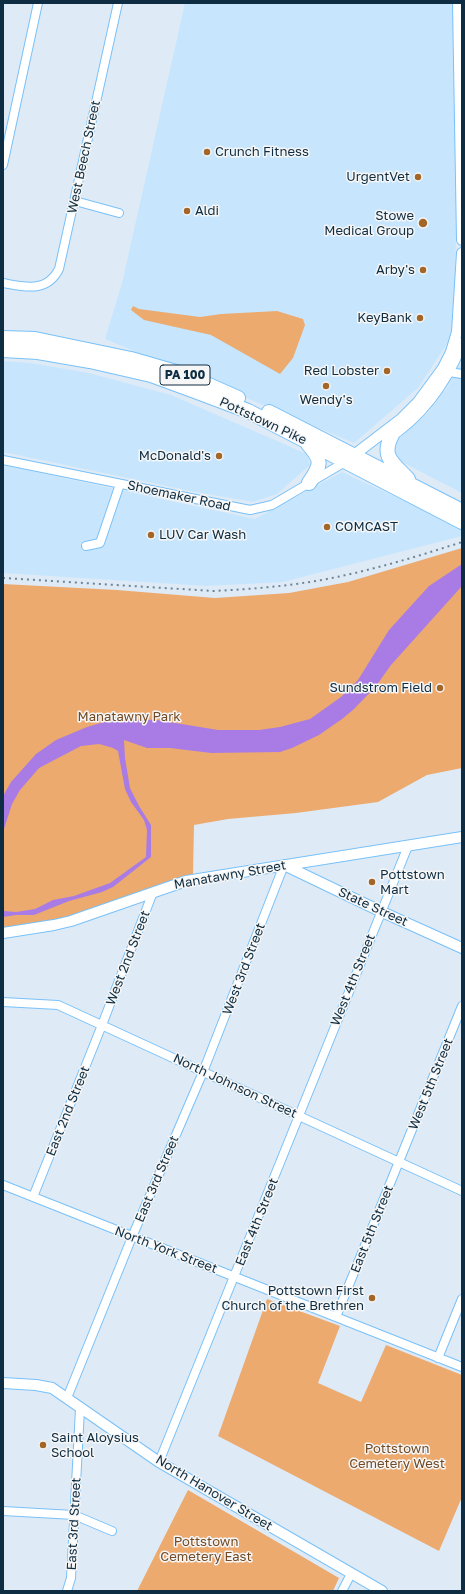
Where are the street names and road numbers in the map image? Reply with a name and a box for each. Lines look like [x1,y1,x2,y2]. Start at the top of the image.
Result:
street label: West Beech Street [64,99,104,215]
road number: PA 100 [160,365,210,385]
street label: Pottstown Pike [217,394,309,448]
street label: Shoemaker Road [126,477,232,515]
street label: Manatawny Street [173,857,287,893]
street label: State Street [336,884,410,930]
street label: West 2nd Street [103,908,153,1008]
street label: West 3rd Street [219,921,269,1017]
street label: West 4th Street [327,932,379,1028]
street label: West 5th Street [406,1036,456,1132]
street label: North Johnson Street [171,1050,299,1122]
street label: East 2nd Street [43,1064,93,1158]
street label: East 3rd Street [132,1133,182,1225]
street label: East 4th Street [232,1176,282,1268]
street label: East 5th Street [347,1183,397,1275]
street label: North York Street [112,1223,220,1277]
street label: North Hanover Street [153,1452,275,1534]
street label: East 3rd Street [64,1477,84,1571]

